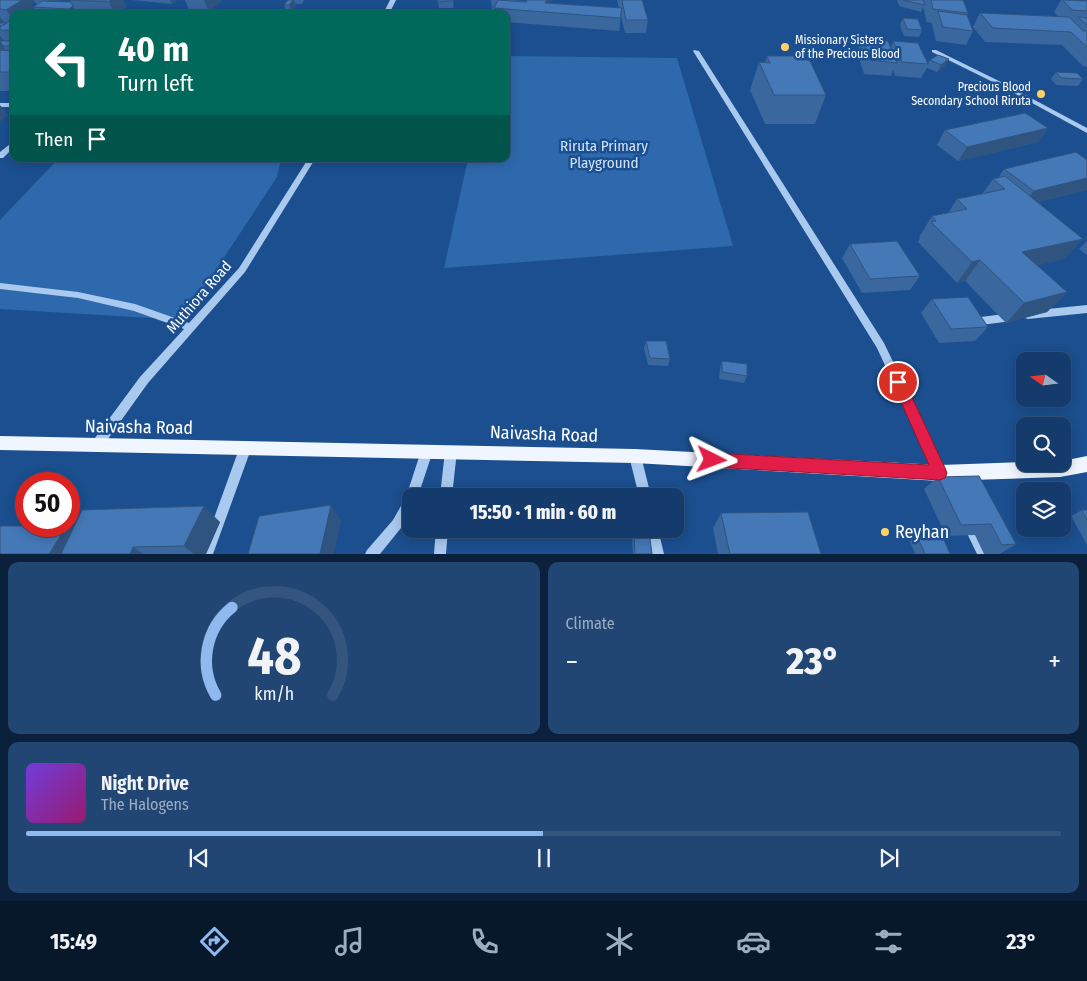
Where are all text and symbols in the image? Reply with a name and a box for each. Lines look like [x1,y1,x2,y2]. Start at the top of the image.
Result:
text: 40 m [118,28,189,70]
icon: left [35,30,100,95]
place label: Missionary Sisters of the Precious Blood [795,33,900,61]
marker: Missionary Sisters of the Precious Blood [779,41,791,53]
text: Turn left [118,70,194,97]
place label: Precious Blood Secondary School Riruta [911,80,1031,108]
marker: Precious Blood Secondary School Riruta [1035,88,1047,100]
icon: arrive [83,125,111,153]
text: Then [35,128,73,151]
park label: Riruta Primary Playground [560,137,648,172]
street label: Muthiora Road [163,257,235,337]
north arrow [1016,352,1071,408]
map controls [1016,352,1071,537]
pin [877,361,919,403]
icon: arrive [884,368,912,396]
street label: Naivasha Road [85,415,193,439]
button: search [1016,417,1071,472]
street label: Naivasha Road [490,421,598,447]
position arrow [685,433,737,485]
speed limit sign: 50 [15,472,80,537]
button: layers [1016,482,1071,537]
text: 15:50 · 1 min · 60 m [470,501,616,524]
place label: Reyhan [895,521,949,543]
marker: Reyhan [879,526,891,538]
text: Climate [566,614,615,633]
text: 48 [247,625,301,688]
text: 23° [786,638,840,684]
text: − [566,645,578,678]
text: + [1048,645,1061,678]
text: km/h [254,683,294,705]
text: Night Drive [101,772,189,795]
text: The Halogens [101,795,189,814]
icon: previous [185,844,213,872]
icon: pause [530,844,558,872]
icon: next [875,844,903,872]
icon: directions [197,924,232,959]
icon: music [332,924,367,959]
icon: phone [467,924,502,959]
icon: climate [602,924,637,959]
icon: car [736,924,771,959]
icon: filters [871,924,906,959]
text: 15:49 [50,928,97,955]
text: 23° [1006,928,1037,955]

